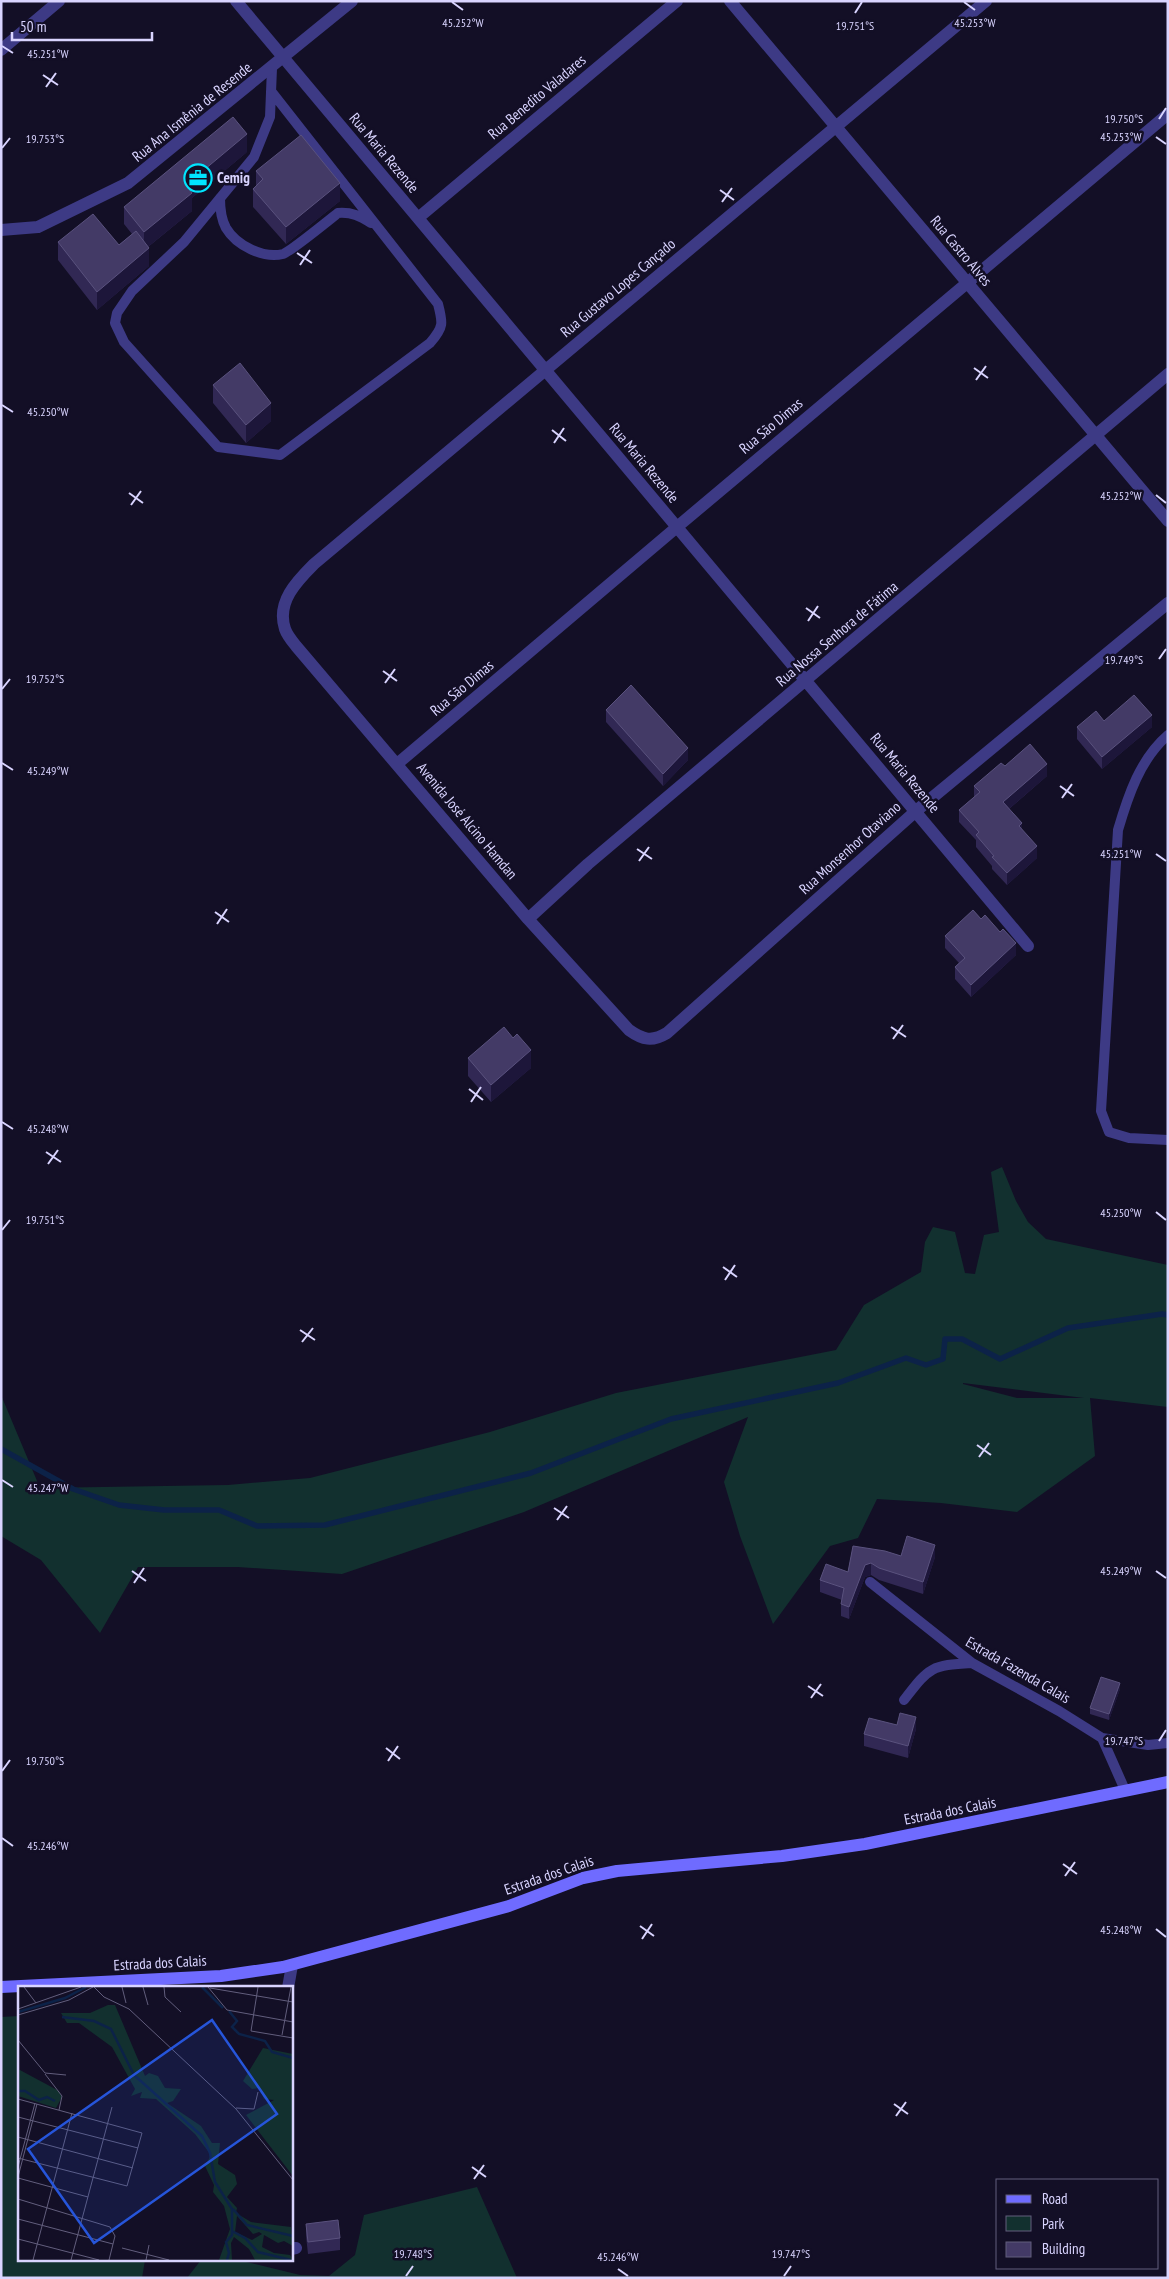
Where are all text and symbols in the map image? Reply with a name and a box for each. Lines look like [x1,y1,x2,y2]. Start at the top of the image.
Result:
scale bar [12,10,152,42]
text: 45.252°W [442,15,484,30]
text: 45.253°W [954,15,996,30]
text: 50 m [20,17,46,36]
text: 19.751°S [836,18,874,33]
text: 45.251°W [27,46,69,61]
street label: Rua Benedito Valadares [484,50,589,143]
street label: Rua Ana Ismênia de Resende [128,58,255,166]
street label: Rua Maria Rezende [345,109,423,196]
text: 19.750°S [1105,111,1143,126]
text: 45.253°W [1100,129,1142,144]
text: 19.753°S [26,131,64,146]
office icon: Cemig [183,163,213,193]
place label: Cemig [217,168,250,187]
street label: Rua Castro Alves [927,212,996,290]
street label: Rua Gustavo Lopes Cançado [556,234,679,341]
street label: Rua São Dimas [735,394,806,458]
text: 45.250°W [27,404,69,419]
street label: Rua Maria Rezende [605,419,683,506]
text: 45.252°W [1100,488,1142,503]
street label: Rua Nossa Senhora de Fátima [772,577,902,690]
text: 19.749°S [1105,652,1143,667]
street label: Rua São Dimas [426,656,497,720]
text: 19.752°S [26,671,64,686]
street label: Rua Maria Rezende [866,729,944,816]
street label: Avenida José Alcino Hamdan [413,758,522,883]
text: 45.249°W [27,763,69,778]
street label: Rua Monsenhor Otaviano [795,797,904,898]
text: 45.251°W [1100,846,1142,861]
text: 45.248°W [27,1121,69,1136]
text: 45.250°W [1100,1205,1142,1220]
text: 19.751°S [26,1212,64,1227]
text: 45.247°W [27,1480,69,1495]
text: 45.249°W [1100,1563,1142,1578]
street label: Estrada Fazenda Calais [962,1632,1074,1707]
text: 19.747°S [1105,1733,1143,1748]
text: 19.750°S [26,1753,64,1768]
street label: Estrada dos Calais [902,1792,997,1829]
text: 45.246°W [27,1838,69,1853]
street label: Estrada dos Calais [502,1850,596,1899]
text: 45.248°W [1100,1922,1142,1937]
street label: Estrada dos Calais [113,1951,207,1974]
inset map [18,1986,292,2262]
legend [996,2179,1159,2269]
text: Road [1042,2189,1068,2208]
text: Park [1042,2214,1064,2233]
text: Building [1042,2239,1085,2258]
text: 19.748°S [394,2246,432,2261]
text: 19.747°S [772,2246,810,2261]
text: 45.246°W [597,2249,639,2264]

